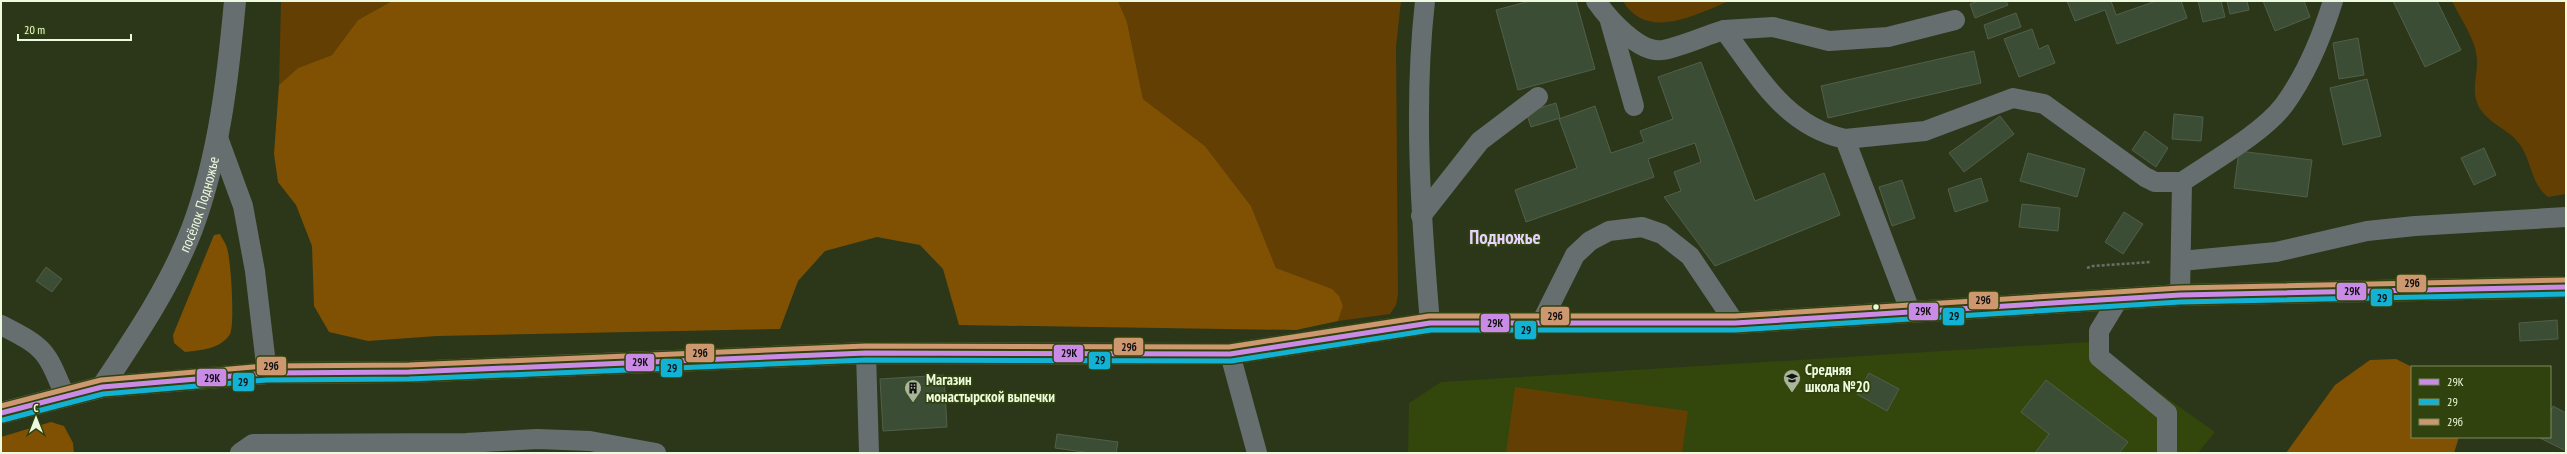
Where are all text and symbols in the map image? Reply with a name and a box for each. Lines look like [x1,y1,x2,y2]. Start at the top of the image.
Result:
scale bar [18,16,131,42]
text: 20 m [24,22,45,37]
street label: посёлок Подножье [174,155,222,255]
district label: Подножье [1469,225,1541,249]
line badge: 29б [2396,274,2427,293]
text: 29б [2404,276,2420,290]
line badge: 29К [2336,282,2367,301]
text: 29К [2344,284,2360,298]
line badge: 29 [2370,288,2393,307]
line badge: 29б [1968,291,1999,310]
text: 29 [2377,291,2387,305]
text: 29б [1975,293,1991,307]
unlabelled marker [1871,302,1881,312]
line badge: 29К [1908,302,1939,321]
text: 29К [1915,304,1931,318]
line badge: 29б [1540,306,1570,326]
line badge: 29 [1942,307,1965,326]
text: 29б [1547,309,1563,323]
text: 29 [1949,309,1959,323]
line badge: 29К [1480,313,1510,333]
text: 29К [1487,316,1503,330]
line badge: 29 [1514,320,1537,340]
text: 29 [1521,323,1531,337]
line badge: 29б [1113,337,1144,356]
text: 29б [1121,340,1137,354]
line badge: 29б [685,343,715,363]
line badge: 29К [1053,344,1084,363]
text: 29б [692,346,708,360]
text: 29К [1061,346,1077,360]
line badge: 29 [1088,351,1111,370]
line badge: 29К [625,353,655,372]
text: 29 [1095,353,1105,367]
text: 29К [632,355,648,369]
line badge: 29б [256,356,287,376]
line badge: 29 [660,358,683,378]
text: 29б [263,359,279,373]
place label: Средняя школа №20 [1805,360,1870,396]
text: 29 [667,361,677,375]
legend [2411,366,2551,438]
line badge: 29К [196,368,227,387]
school or university icon: Средняя школа №20 [1782,368,1802,393]
place label: Магазин монастырской выпечки [926,370,1055,406]
text: 29К [204,371,220,385]
line badge: 29 [232,372,255,392]
text: 29К [2447,374,2464,389]
text: 29 [238,375,248,389]
building icon: Магазин монастырской выпечки [903,378,923,403]
text: 29 [2447,394,2458,409]
north arrow [16,398,56,438]
text: С [33,401,39,415]
text: 29б [2447,414,2463,429]

